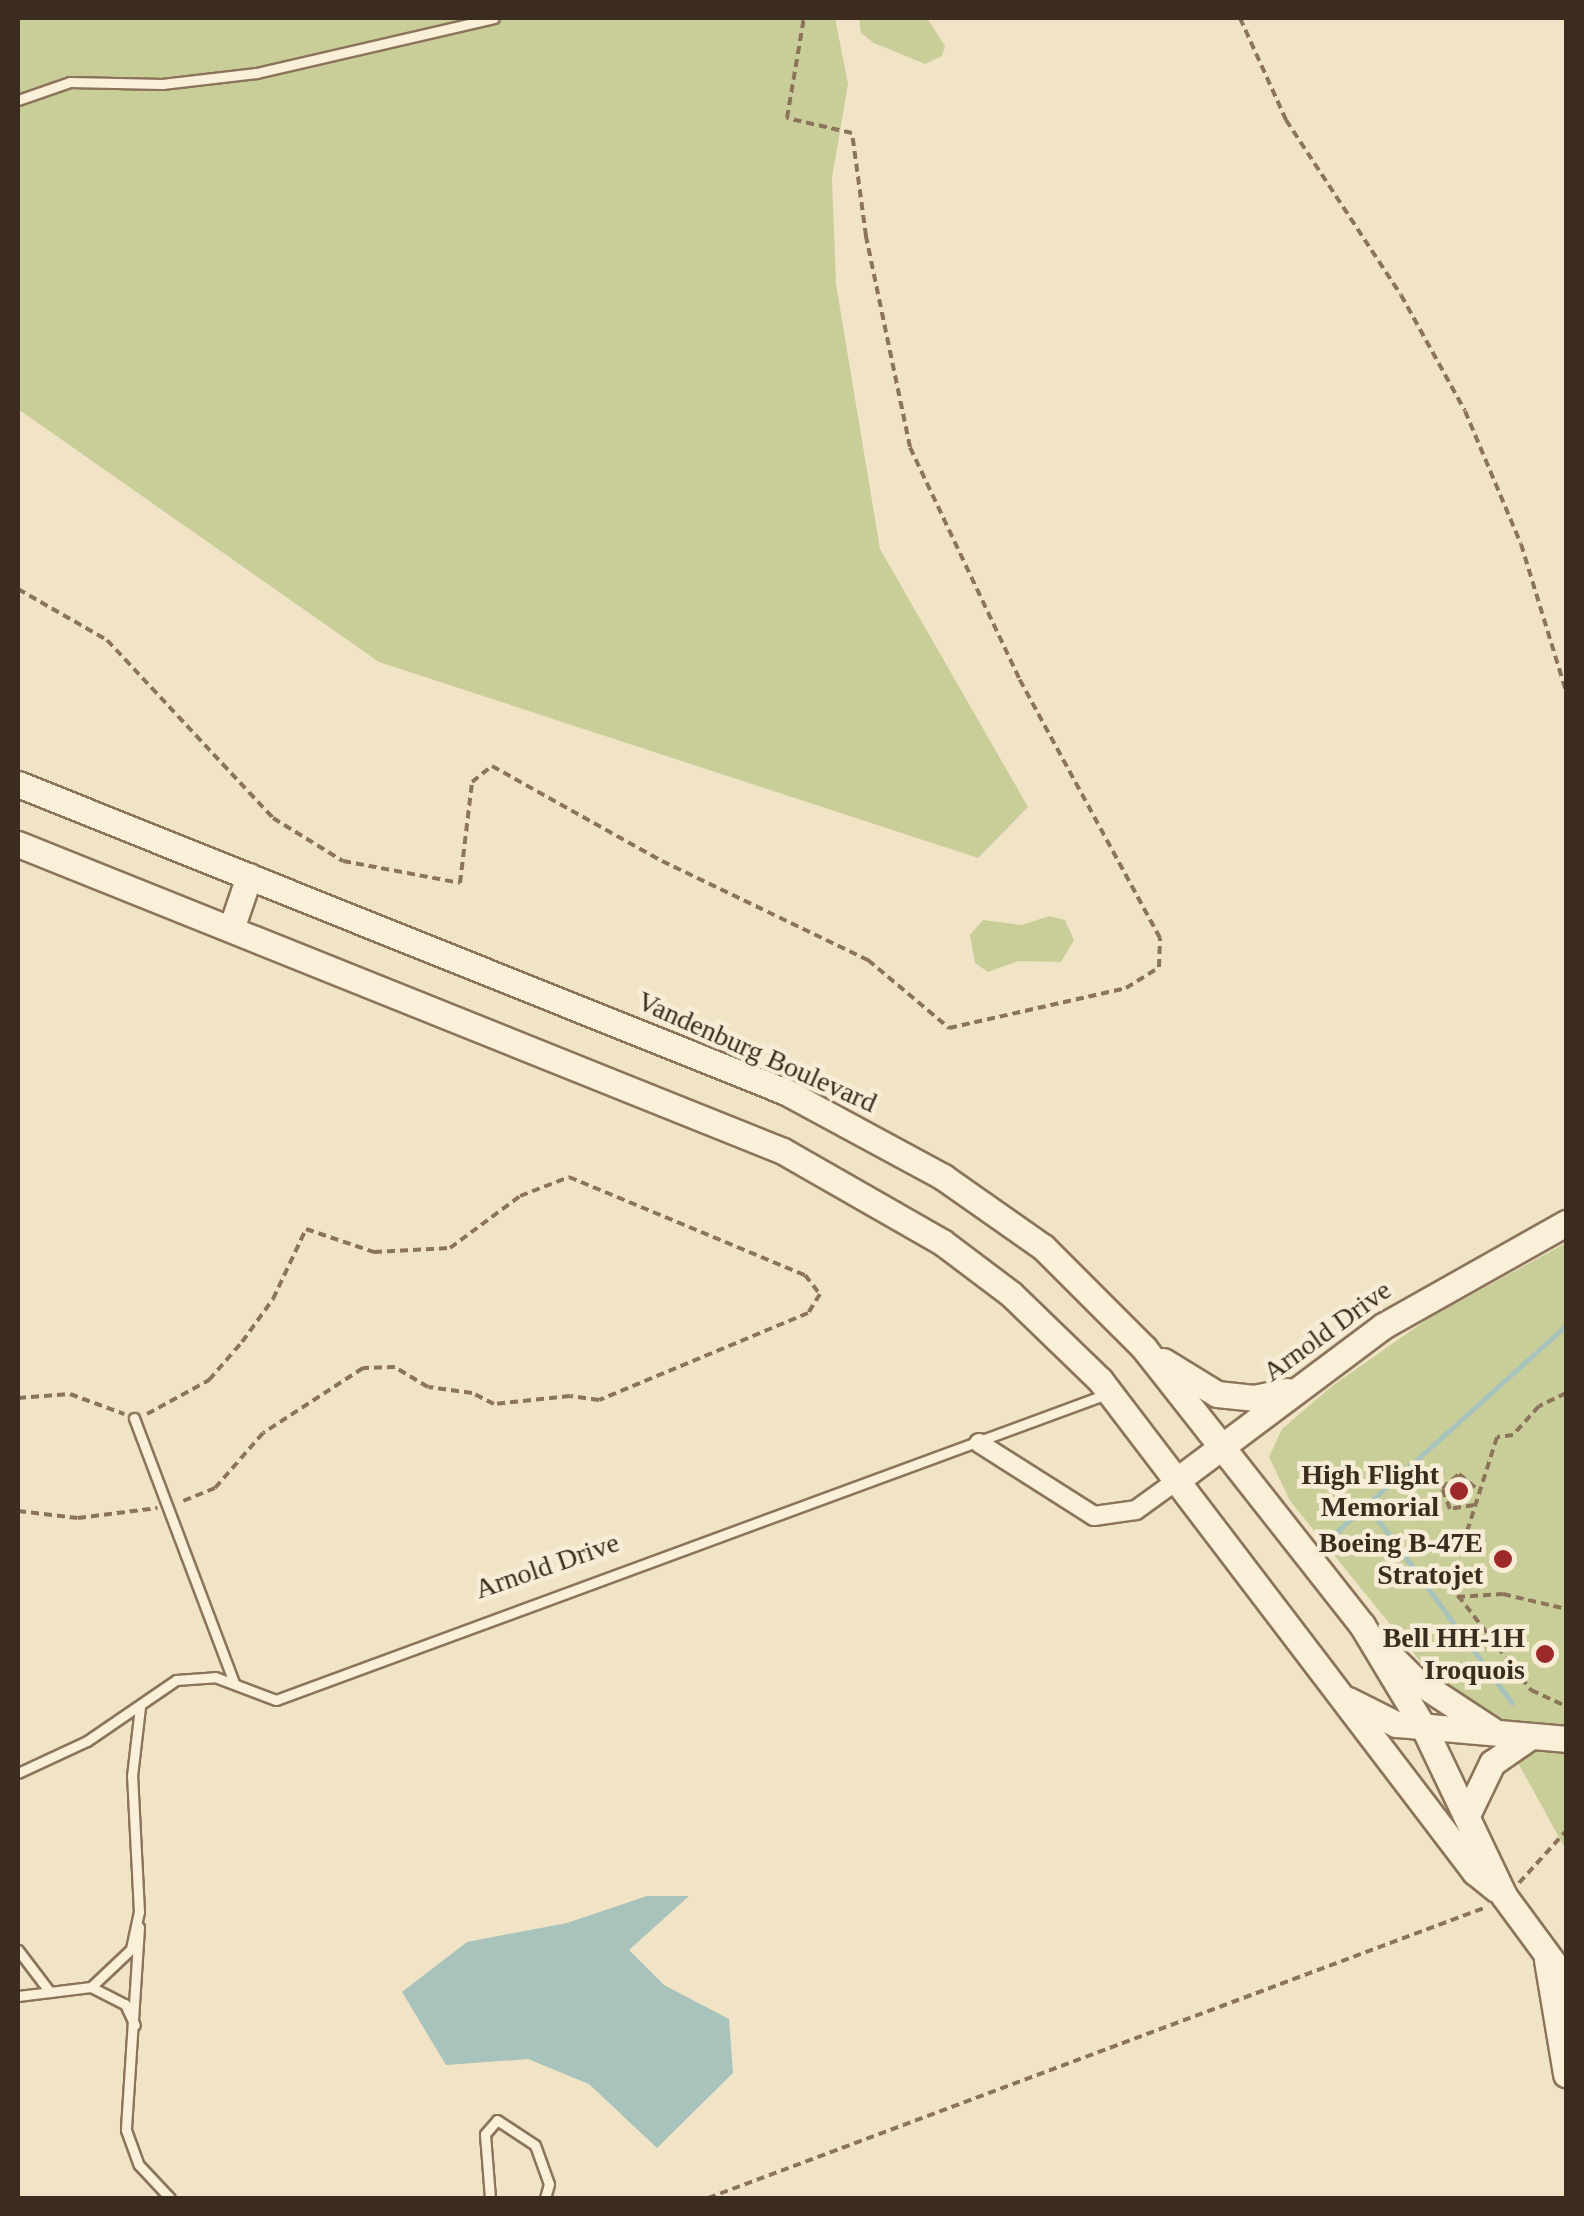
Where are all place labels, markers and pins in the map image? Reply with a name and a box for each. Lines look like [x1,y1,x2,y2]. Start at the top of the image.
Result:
place label: High Flight Memorial [1301,1458,1439,1524]
marker: High Flight Memorial [1448,1480,1470,1502]
place label: Boeing B-47E Stratojet [1319,1526,1483,1592]
marker: Boeing B-47E Stratojet [1492,1548,1514,1570]
place label: Bell HH-1H Iroquois [1383,1621,1525,1687]
marker: Bell HH-1H Iroquois [1534,1643,1556,1665]

